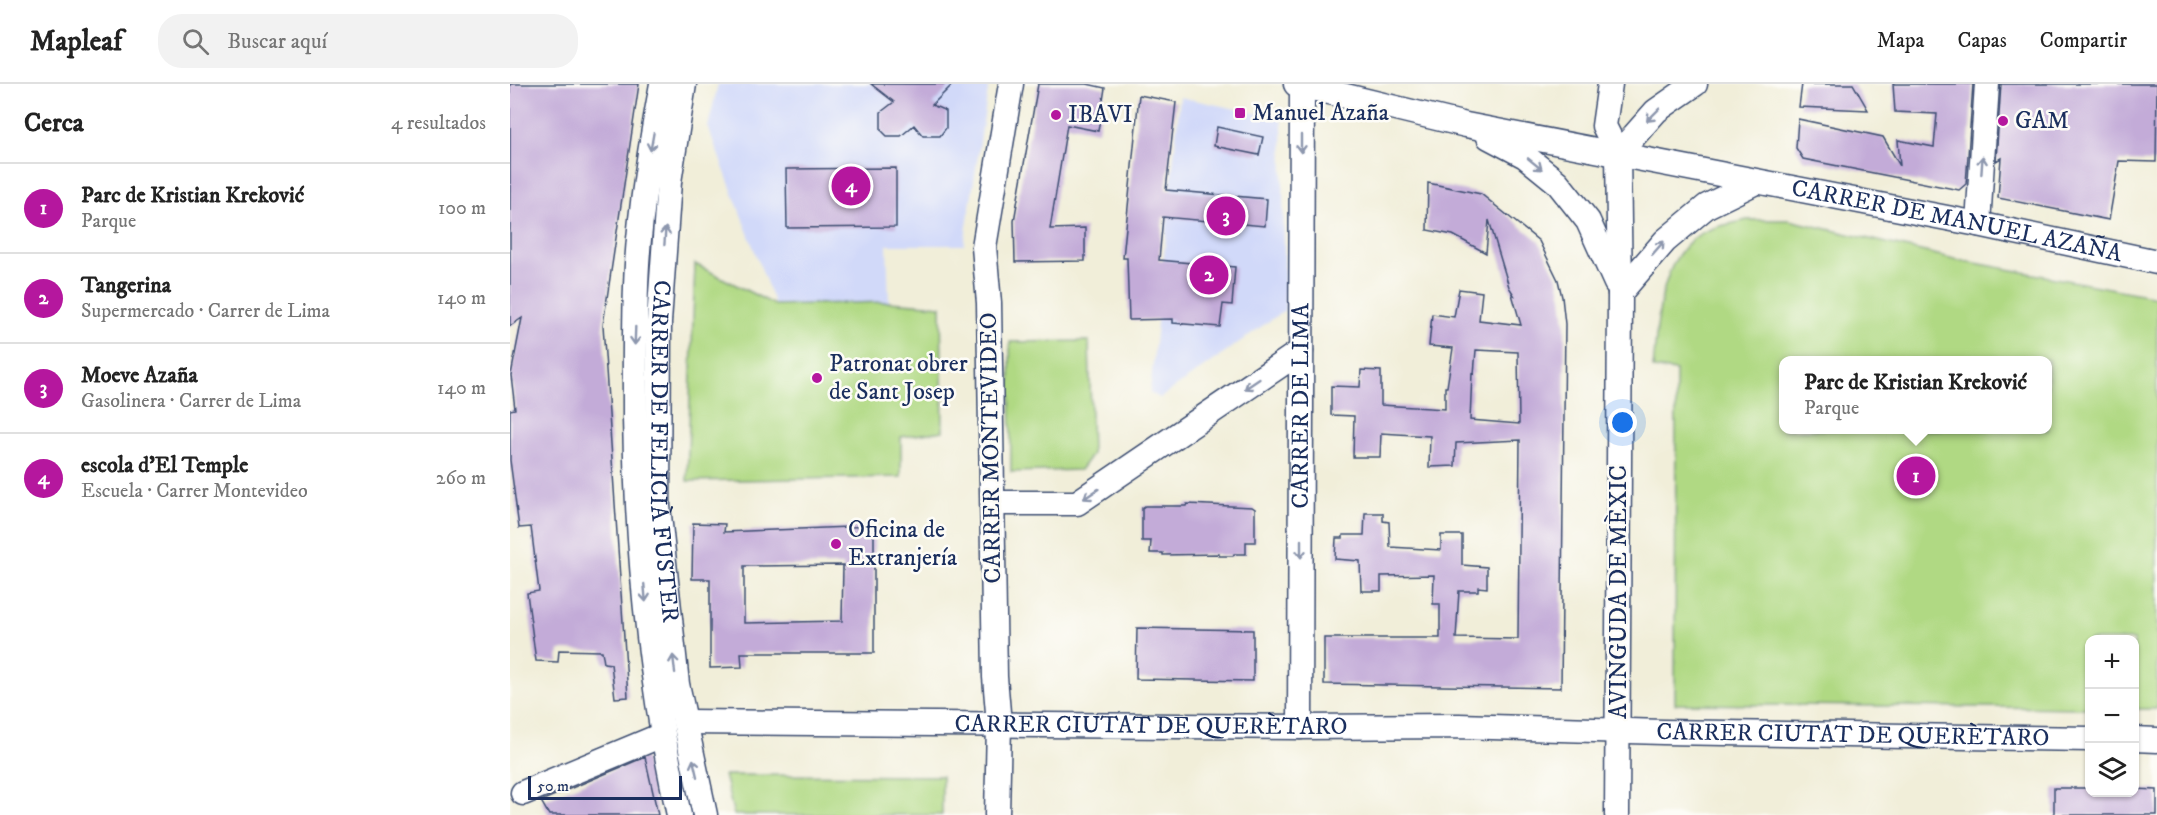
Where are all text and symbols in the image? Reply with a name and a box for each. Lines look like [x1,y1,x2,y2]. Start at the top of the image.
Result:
search box [158,14,578,68]
text: Mapleaf [30,24,122,59]
icon: search [179,25,212,58]
text: Buscar aquí [227,28,327,55]
text: Mapa [1877,28,1924,54]
text: Capas [1957,28,2007,54]
text: Compartir [2040,28,2127,54]
place label: Manuel Azaña [1252,98,1390,128]
place label: IBAVI [1068,100,1133,130]
marker: Manuel Azaña [1233,106,1247,120]
place label: GAM [2015,106,2069,136]
text: Cerca [24,107,84,140]
one-way arrow [1646,107,1661,122]
marker: IBAVI [1049,108,1063,122]
text: 4 resultados [391,111,486,136]
marker: GAM [1996,114,2010,128]
one-way arrow [646,131,657,151]
one-way arrow [1295,133,1307,153]
one-way arrow [1977,156,1988,176]
one-way arrow [1527,157,1542,171]
pin: 4 [832,164,870,208]
street label: CARRER DE MANUEL AZAÑA [1789,173,2125,269]
text: Parc de Kristian Kreković [81,182,304,209]
pin: 3 [1206,194,1246,238]
text: 1 [40,196,47,221]
text: 100 m [438,196,486,221]
text: Parque [81,209,136,234]
one-way arrow [660,227,671,247]
one-way arrow [1651,241,1665,256]
pin: 2 [1190,252,1228,297]
text: Tangerina [81,272,171,299]
street label: CARRER DE FELICIÀ FUSTER [643,279,685,624]
text: 2 [39,286,48,311]
text: 140 m [437,286,486,311]
text: Supermercado · Carrer de Lima [81,299,330,324]
street label: CARRER DE LIMA [1286,302,1316,509]
street label: CARRER MONTEVIDEO [974,312,1008,584]
one-way arrow [629,325,641,345]
place label: Patronat obrer de Sant Josep [829,349,968,407]
popup [1779,356,2052,434]
text: Moeve Azaña [81,362,198,389]
text: Parc de Kristian Kreković [1804,369,2027,396]
marker: Patronat obrer de Sant Josep [810,371,824,385]
text: 3 [40,376,47,401]
text: 140 m [437,376,486,401]
one-way arrow [1245,378,1261,390]
text: Gasolinera · Carrer de Lima [81,389,301,414]
text: Parque [1804,396,1859,421]
your location [1608,408,1637,437]
text: escola d'El Temple [81,452,248,479]
pin: 1 [1896,454,1936,498]
street label: AVINGUDA DE MÈXIC [1604,465,1634,719]
text: 4 [38,466,49,491]
text: 260 m [436,466,486,491]
text: Escuela · Carrer Montevideo [81,479,308,504]
one-way arrow [1083,488,1100,500]
place label: Oficina de Extranjería [848,515,958,573]
marker: Oficina de Extranjería [829,537,843,551]
one-way arrow [1295,538,1306,558]
one-way arrow [640,583,651,603]
map controls [2085,635,2139,797]
button: + [2085,635,2139,689]
one-way arrow [669,655,680,675]
button: − [2085,689,2139,743]
street label: CARRER CIUTAT DE QUERÈTARO [954,709,1348,742]
street label: CARRER CIUTAT DE QUERÈTARO [1656,717,2050,753]
button: layers [2085,743,2139,797]
one-way arrow [689,759,700,779]
scale bar [528,773,682,800]
text: 50 m [537,776,569,796]

